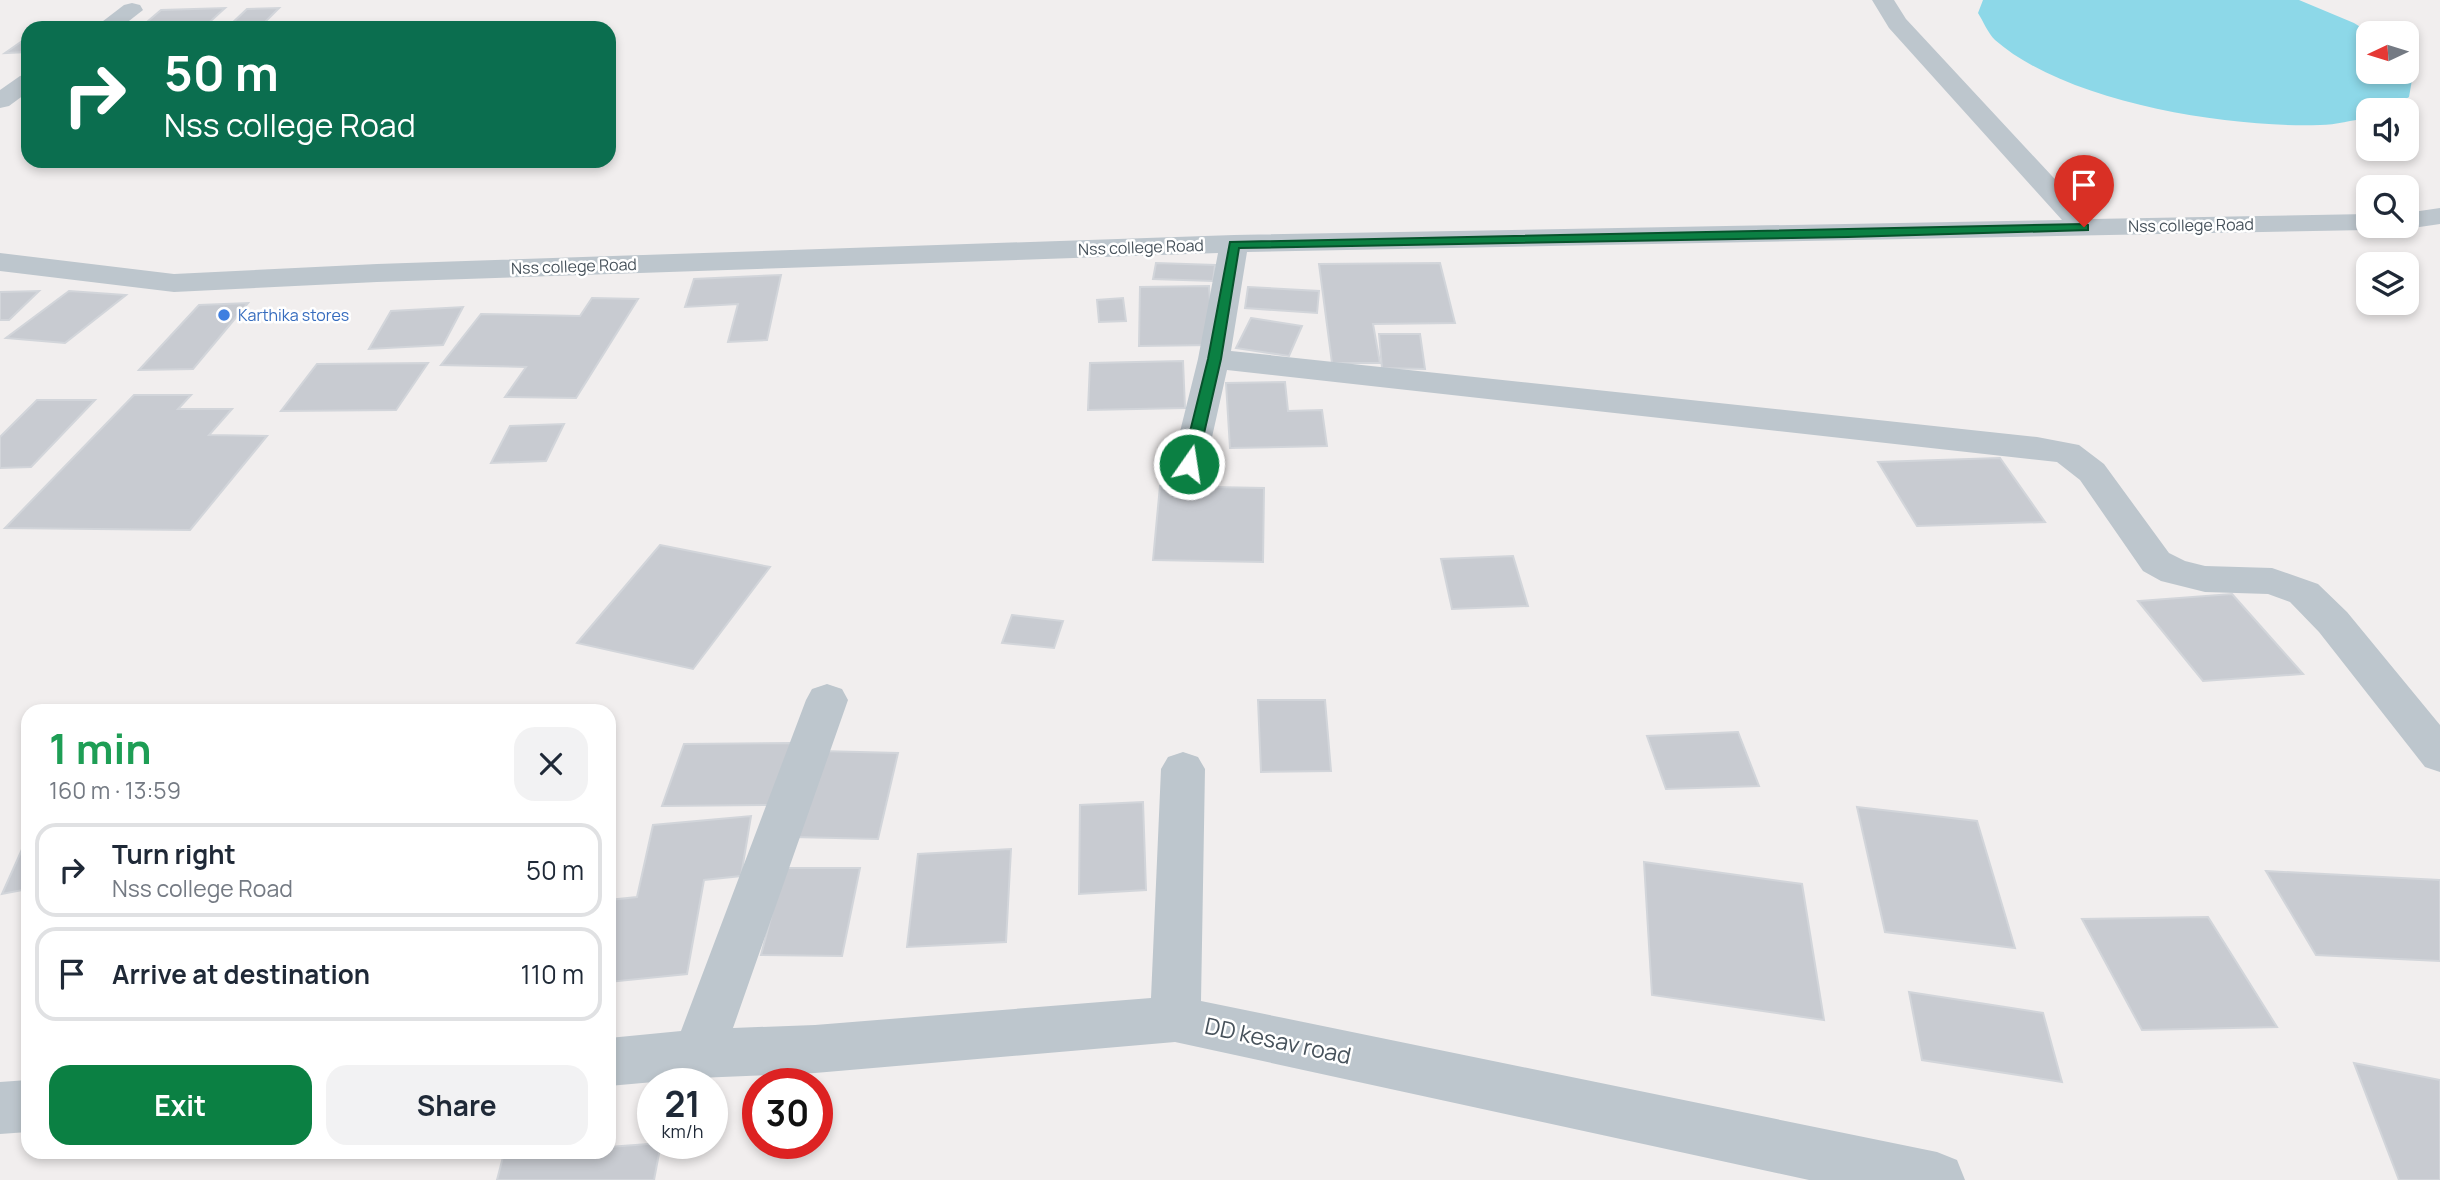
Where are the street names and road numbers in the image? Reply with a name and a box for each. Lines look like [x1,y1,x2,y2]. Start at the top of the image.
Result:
street label: Nss college Road [2128,213,2254,237]
street label: Nss college Road [1078,234,1204,260]
street label: Nss college Road [511,253,637,279]
street label: DD kesav road [1202,1009,1354,1071]

